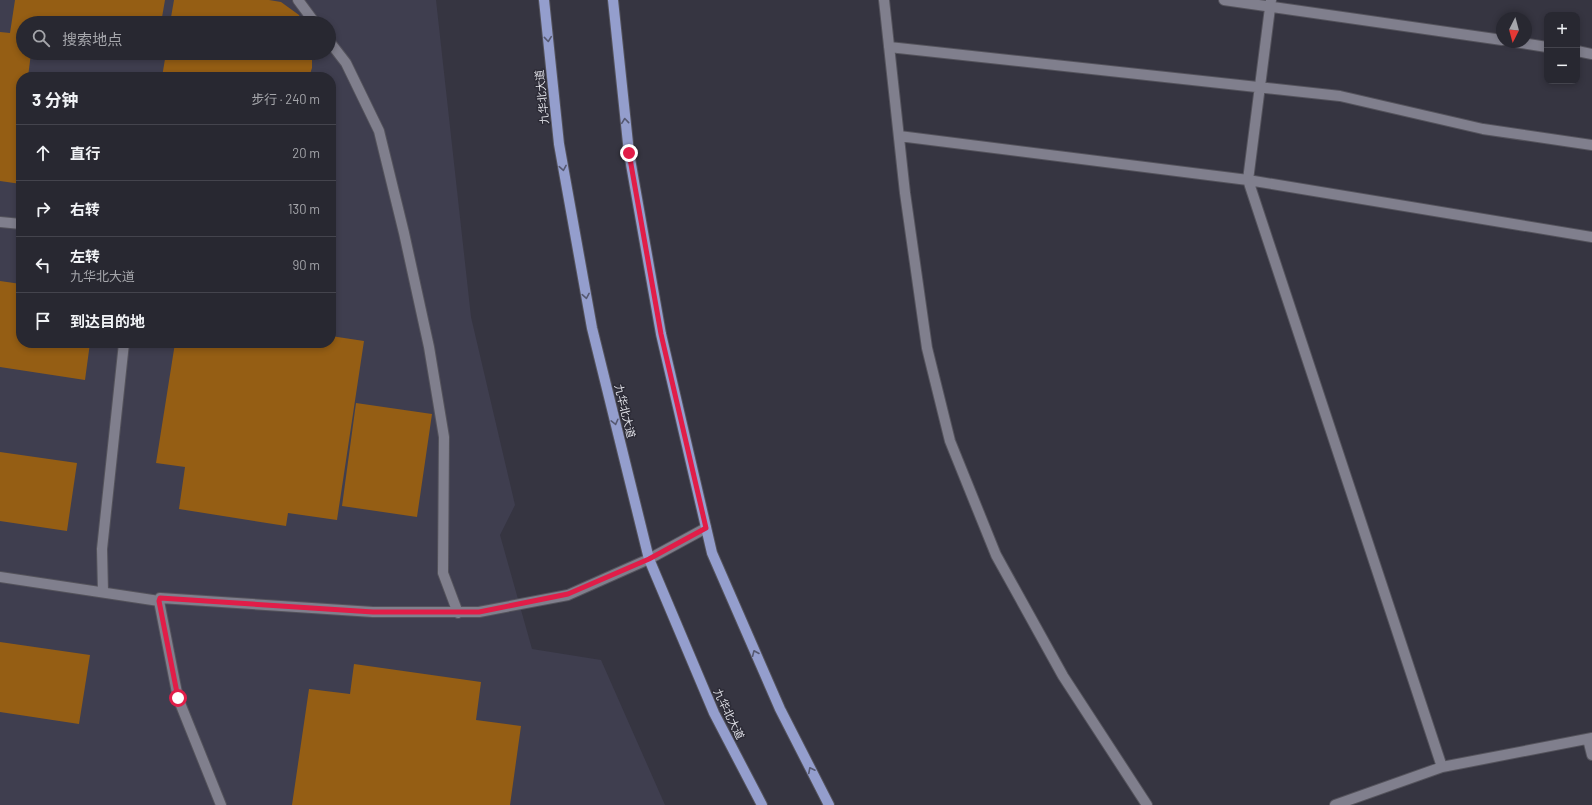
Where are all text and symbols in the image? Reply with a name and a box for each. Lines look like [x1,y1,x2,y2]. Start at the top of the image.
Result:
north arrow [1496,12,1532,48]
map controls [1544,12,1580,84]
button: + [1544,12,1580,48]
search box [16,16,336,60]
icon: search [30,27,52,49]
text: 搜索地点 [62,30,122,48]
one-way arrow [543,36,552,42]
button: − [1544,48,1580,84]
street label: 九华北大道 [532,69,551,125]
text: 3 分钟 [32,89,79,109]
text: 步行 · 240 m [251,91,320,107]
one-way arrow [621,118,630,124]
icon: ahead [32,142,54,164]
text: 直行 [70,144,100,162]
route end [620,144,638,162]
text: 20 m [292,145,320,161]
one-way arrow [558,165,567,171]
icon: right [32,198,54,220]
text: 右转 [70,200,100,218]
text: 130 m [288,201,320,217]
text: 左转 [70,247,100,265]
icon: left [32,254,54,276]
text: 90 m [293,257,320,273]
text: 九华北大道 [70,268,135,284]
one-way arrow [581,293,590,299]
icon: arrive [32,310,54,332]
text: 到达目的地 [70,312,145,330]
street label: 九华北大道 [613,383,638,439]
one-way arrow [611,419,619,426]
one-way arrow [752,650,760,657]
street label: 九华北大道 [712,686,747,741]
route start [169,689,187,707]
one-way arrow [808,767,816,775]

